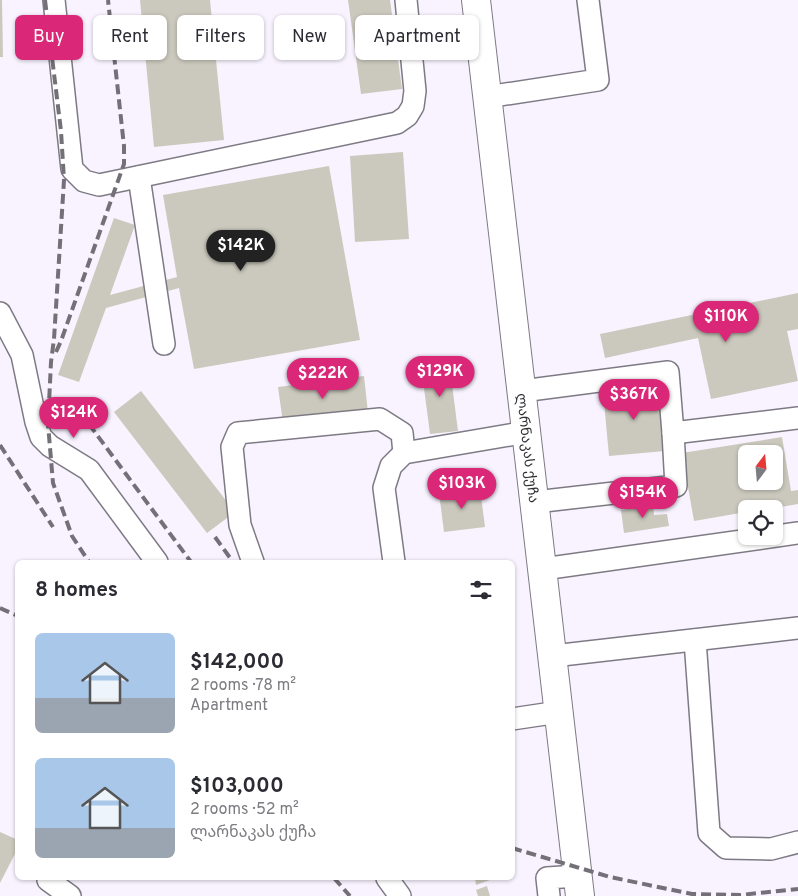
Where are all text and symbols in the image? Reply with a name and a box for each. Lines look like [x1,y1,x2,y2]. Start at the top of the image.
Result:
chip: Buy [15,15,83,60]
chip: Rent [93,15,167,60]
chip: Filters [177,15,264,60]
chip: New [274,15,345,60]
chip: Apartment [355,15,479,60]
pin: $142K [206,230,276,272]
text: $142K [217,236,265,256]
pin: $110K [691,300,761,343]
text: $110K [704,307,748,327]
pin: $129K [405,356,475,398]
pin: $222K [288,358,358,400]
text: $129K [417,362,464,382]
text: $222K [298,364,348,384]
pin: $367K [599,378,669,421]
text: $367K [610,385,658,405]
street label: ლარნაკას ქუჩა [512,392,541,504]
pin: $124K [39,396,109,439]
text: $124K [50,403,98,423]
north arrow [738,445,782,490]
map controls [738,445,783,545]
pin: $103K [427,468,497,510]
text: $103K [438,474,486,494]
pin: $154K [608,476,678,519]
text: $154K [619,483,667,503]
button: locate [738,500,783,545]
icon: filters [467,576,495,604]
text: 8 homes [35,577,118,604]
text: $142,000 [190,649,284,676]
icon: home [75,653,135,713]
text: 2 rooms · 78 m² [190,676,296,696]
text: Apartment [190,696,268,716]
text: $103,000 [190,773,284,800]
icon: home [75,778,135,838]
text: 2 rooms · 52 m² [190,800,299,820]
text: ლარნაკას ქუჩა [190,823,316,843]

